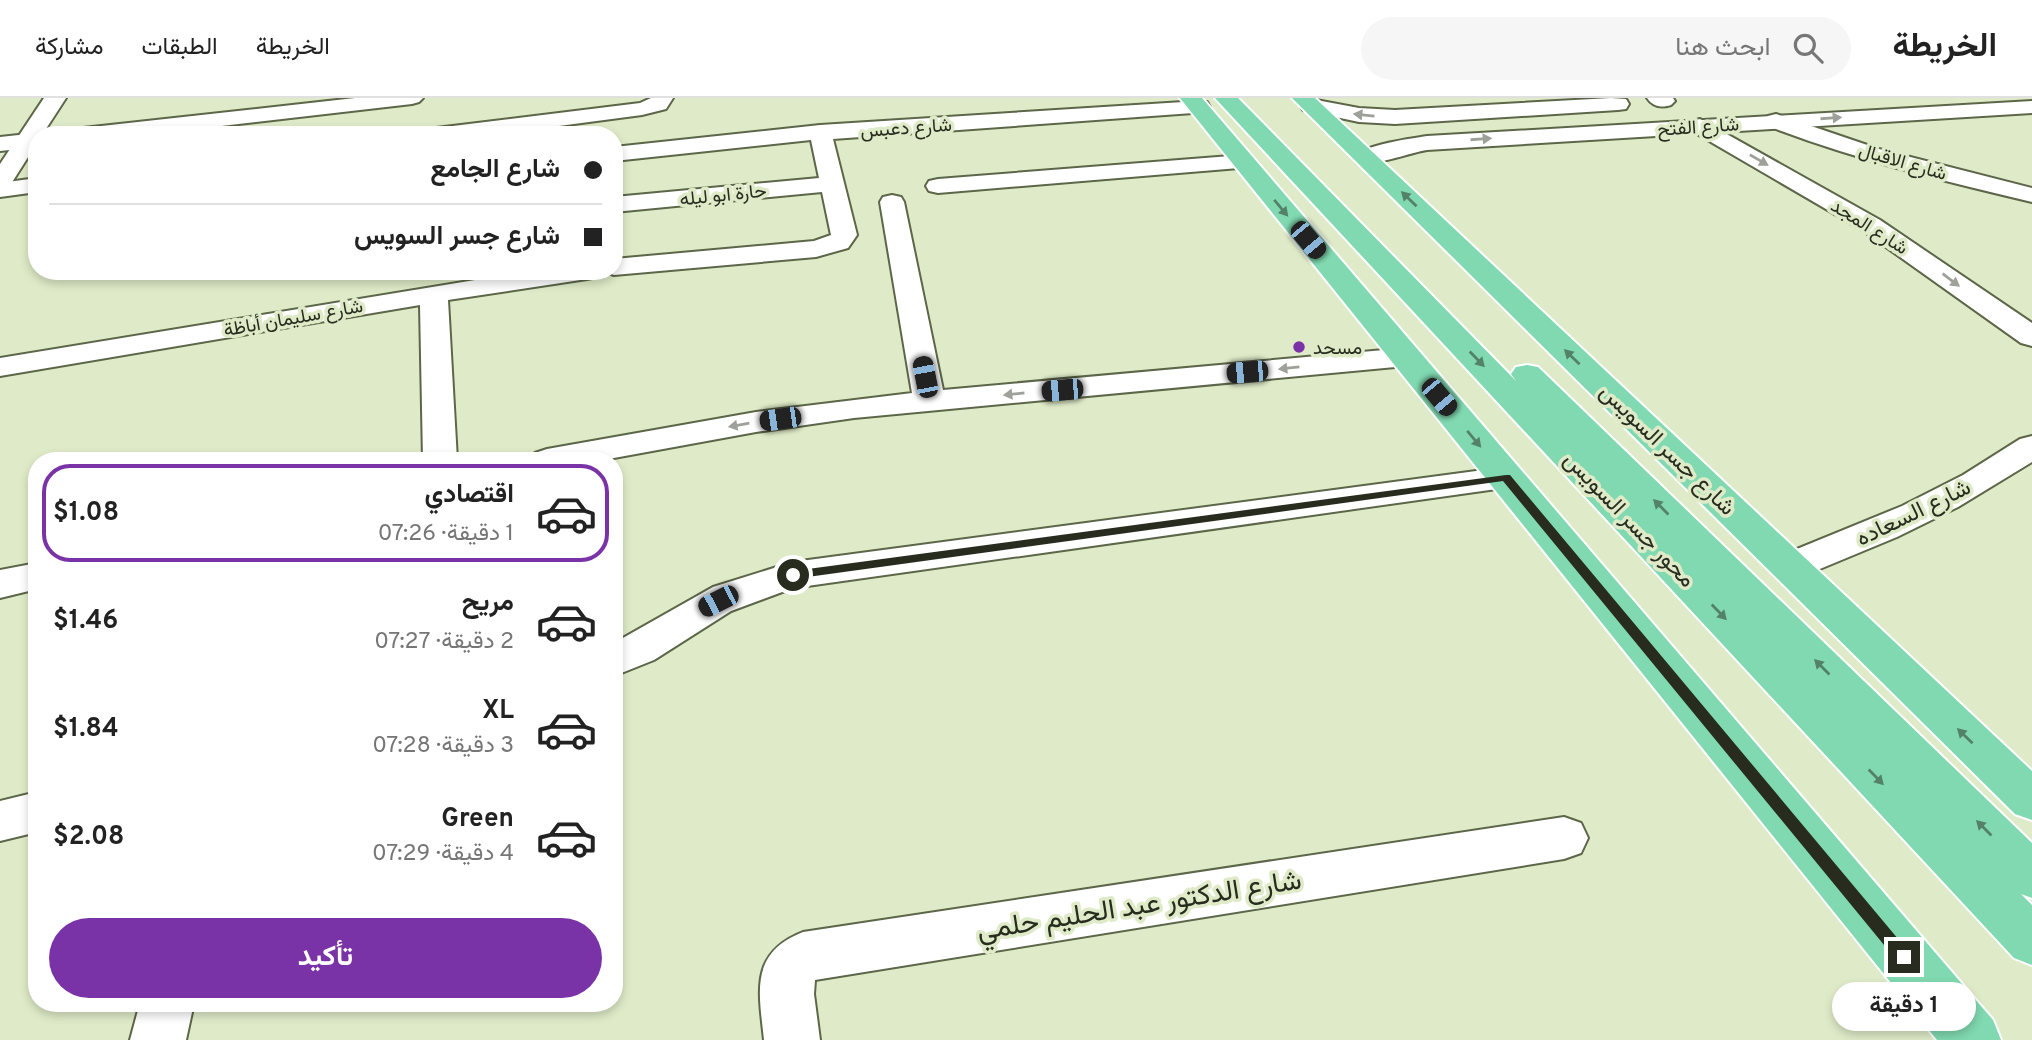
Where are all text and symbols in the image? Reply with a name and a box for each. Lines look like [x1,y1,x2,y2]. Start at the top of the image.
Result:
search box [1361,17,1851,80]
text: الخريطة [1893,27,1997,69]
icon: search [1789,29,1827,67]
text: ابحث هنا [1675,32,1771,65]
text: مشاركة [35,33,103,63]
text: الطبقات [141,33,218,63]
text: الخريطة [256,33,330,63]
one-way arrow [1353,109,1375,120]
one-way arrow [1820,112,1842,123]
street label: شارع الفتح [1656,113,1740,143]
street label: شارع دعبس [860,114,953,144]
one-way arrow [1471,134,1493,145]
street label: شارع الاقبال [1856,139,1949,187]
text: شارع الجامع [430,154,560,187]
one-way arrow [1749,154,1768,166]
street label: حارة ابو ليله [679,179,768,212]
one-way arrow [1400,190,1417,207]
street label: شارع المجد [1826,195,1912,261]
one-way arrow [1273,199,1288,216]
car [1287,217,1330,263]
text: شارع جسر السويس [354,221,560,254]
one-way arrow [1942,273,1960,288]
street label: شارع سليمان أباظة [222,295,365,343]
place label: مسحد [1313,337,1362,361]
marker: مسحد [1291,339,1307,355]
one-way arrow [1564,349,1581,365]
one-way arrow [1468,350,1484,367]
car [911,354,940,400]
car [1226,360,1269,384]
one-way arrow [1278,363,1300,374]
car [1418,374,1461,420]
car [1041,378,1084,402]
street label: شارع جسر السويس [1592,379,1740,523]
one-way arrow [1002,389,1024,400]
car [758,406,803,432]
one-way arrow [728,420,750,431]
one-way arrow [1466,429,1481,447]
street label: محور جسر السويس [1556,447,1700,595]
street label: شارع السعاده [1852,474,1976,554]
text: اقتصادي [425,479,514,512]
icon: car [535,482,598,545]
text: $1.08 [53,497,119,530]
one-way arrow [1653,500,1670,516]
text: 1 دقيقة · 07:26 [378,520,514,549]
route start [777,559,809,591]
car [695,582,742,620]
text: مريح [462,587,514,620]
icon: car [535,590,598,653]
one-way arrow [1710,603,1726,620]
text: $1.46 [53,605,118,638]
text: 2 دقيقة · 07:27 [374,628,514,657]
one-way arrow [1814,659,1831,676]
text: XL [482,695,514,728]
icon: car [535,698,598,761]
text: $1.84 [53,713,119,746]
one-way arrow [1957,729,1974,745]
text: 3 دقيقة · 07:28 [372,732,514,761]
one-way arrow [1867,768,1884,785]
text: Green [441,803,514,836]
icon: car [535,806,598,869]
one-way arrow [1976,820,1993,836]
text: $2.08 [53,821,124,854]
text: 4 دقيقة · 07:29 [372,840,514,869]
street label: شارع الدكتور عبد الحليم حلمي [975,864,1305,952]
button: تأكيد [49,918,602,998]
route end [1888,941,1920,973]
callout: 1 دقيقة [1832,982,1976,1030]
text: 1 دقيقة [1869,992,1939,1021]

